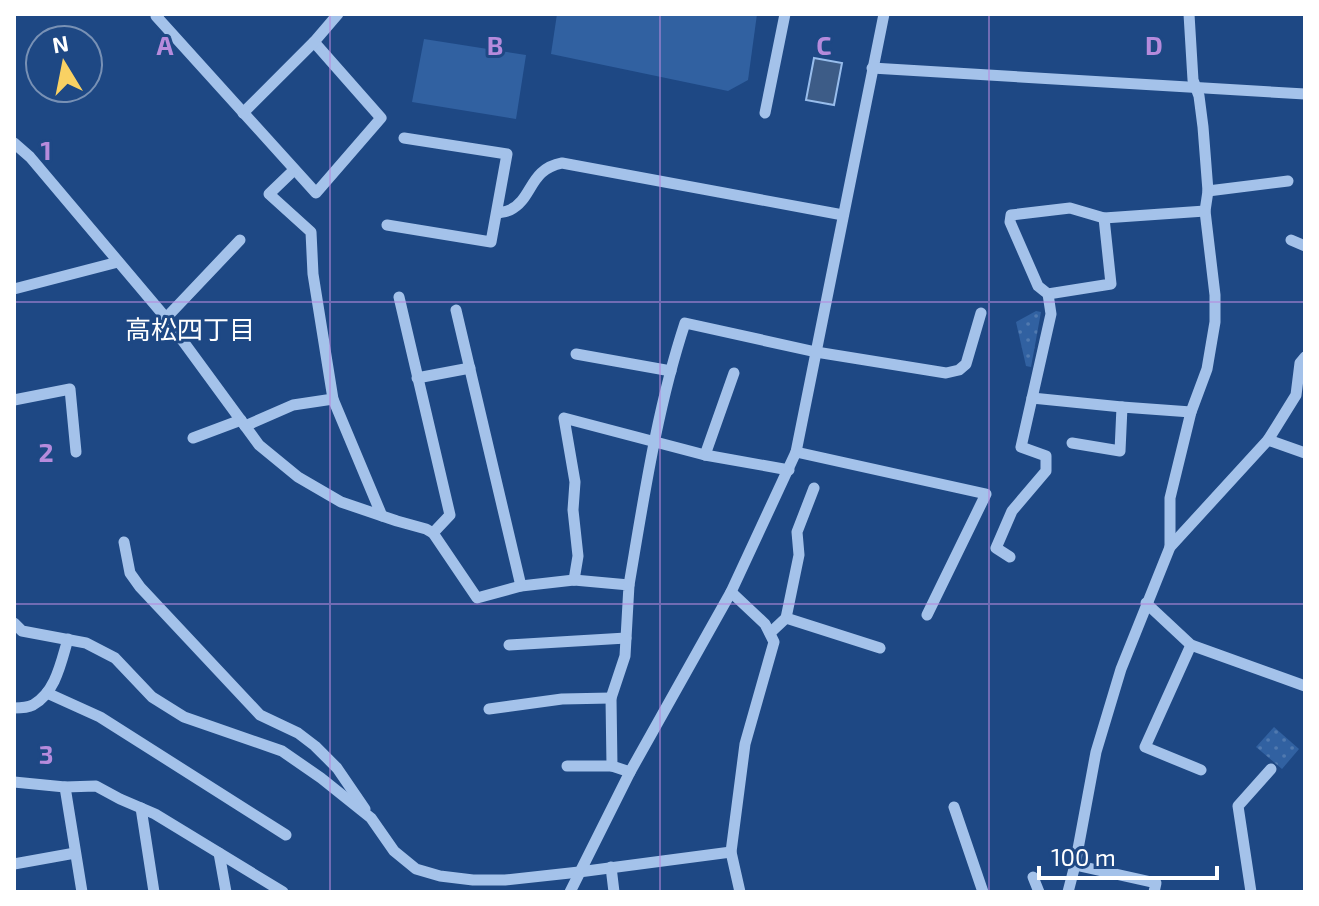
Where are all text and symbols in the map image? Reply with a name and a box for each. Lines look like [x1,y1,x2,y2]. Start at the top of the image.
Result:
north arrow [24,24,104,104]
text: N [50,29,70,58]
text: A [157,29,174,60]
text: B [487,29,503,60]
text: C [816,29,832,60]
text: D [1145,29,1163,60]
text: 1 [40,134,52,165]
district label: 高松四丁目 [125,313,255,344]
text: 2 [38,436,54,467]
text: 3 [39,738,53,769]
scale bar [1039,830,1217,880]
text: 100 m [1051,842,1116,871]

